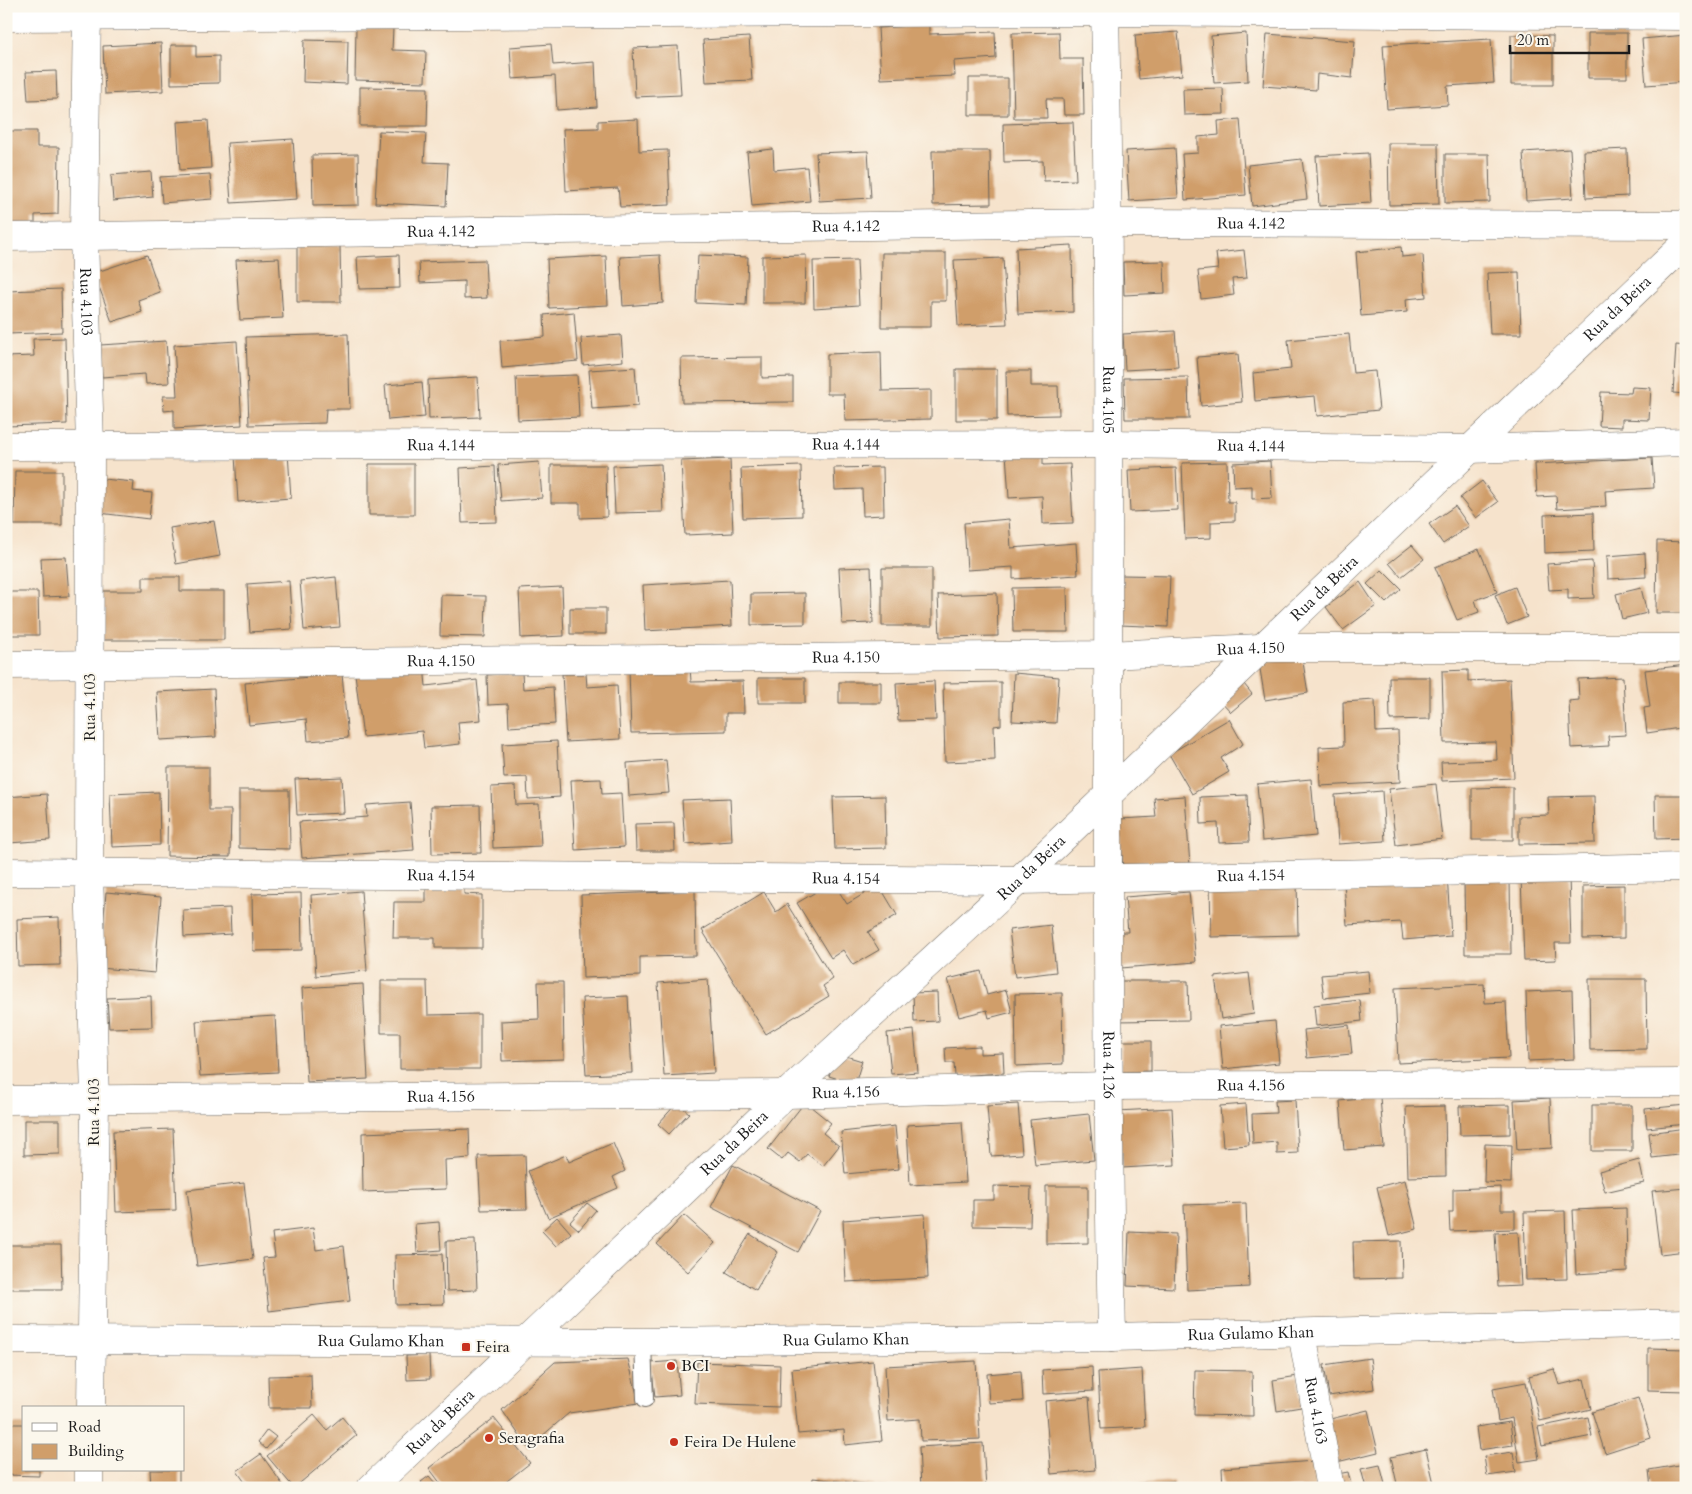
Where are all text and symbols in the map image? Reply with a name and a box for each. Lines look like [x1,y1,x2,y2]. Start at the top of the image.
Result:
scale bar [1510,22,1628,54]
text: 20 m [1517,30,1549,50]
street label: Rua 4.142 [1217,212,1285,235]
street label: Rua 4.142 [812,215,880,238]
street label: Rua 4.142 [407,220,475,243]
street label: Rua 4.103 [74,268,98,336]
street label: Rua da Beira [1579,271,1656,346]
street label: Rua 4.105 [1097,366,1119,434]
street label: Rua 4.144 [812,433,880,456]
street label: Rua 4.144 [407,434,475,456]
street label: Rua 4.144 [1217,435,1285,457]
street label: Rua da Beira [1286,550,1363,626]
street label: Rua 4.150 [1216,637,1285,661]
street label: Rua 4.150 [812,646,880,669]
street label: Rua 4.150 [407,650,475,672]
street label: Rua 4.103 [79,673,101,741]
street label: Rua da Beira [993,830,1070,906]
street label: Rua 4.154 [407,864,475,887]
street label: Rua 4.154 [1217,864,1285,887]
street label: Rua 4.154 [812,867,880,890]
street label: Rua 4.126 [1097,1031,1120,1099]
street label: Rua 4.156 [1217,1074,1285,1096]
street label: Rua 4.103 [83,1078,105,1146]
street label: Rua 4.156 [812,1081,880,1104]
street label: Rua 4.156 [407,1085,475,1108]
street label: Rua da Beira [695,1105,773,1181]
street label: Rua Gulamo Khan [1187,1321,1315,1346]
street label: Rua Gulamo Khan [783,1328,909,1352]
street label: Rua Gulamo Khan [318,1330,444,1352]
place label: Feira [476,1336,510,1358]
marker: Feira [460,1341,472,1353]
place label: BCI [681,1355,710,1377]
marker: BCI [665,1360,677,1372]
street label: Rua 4.163 [1299,1375,1333,1446]
street label: Rua da Beira [402,1384,480,1460]
legend [22,1406,185,1472]
text: Road [68,1417,101,1437]
place label: Seragrafia [499,1427,565,1449]
place label: Feira De Hulene [684,1431,796,1453]
marker: Seragrafia [483,1432,495,1444]
marker: Feira De Hulene [668,1436,680,1448]
text: Building [68,1441,124,1461]

